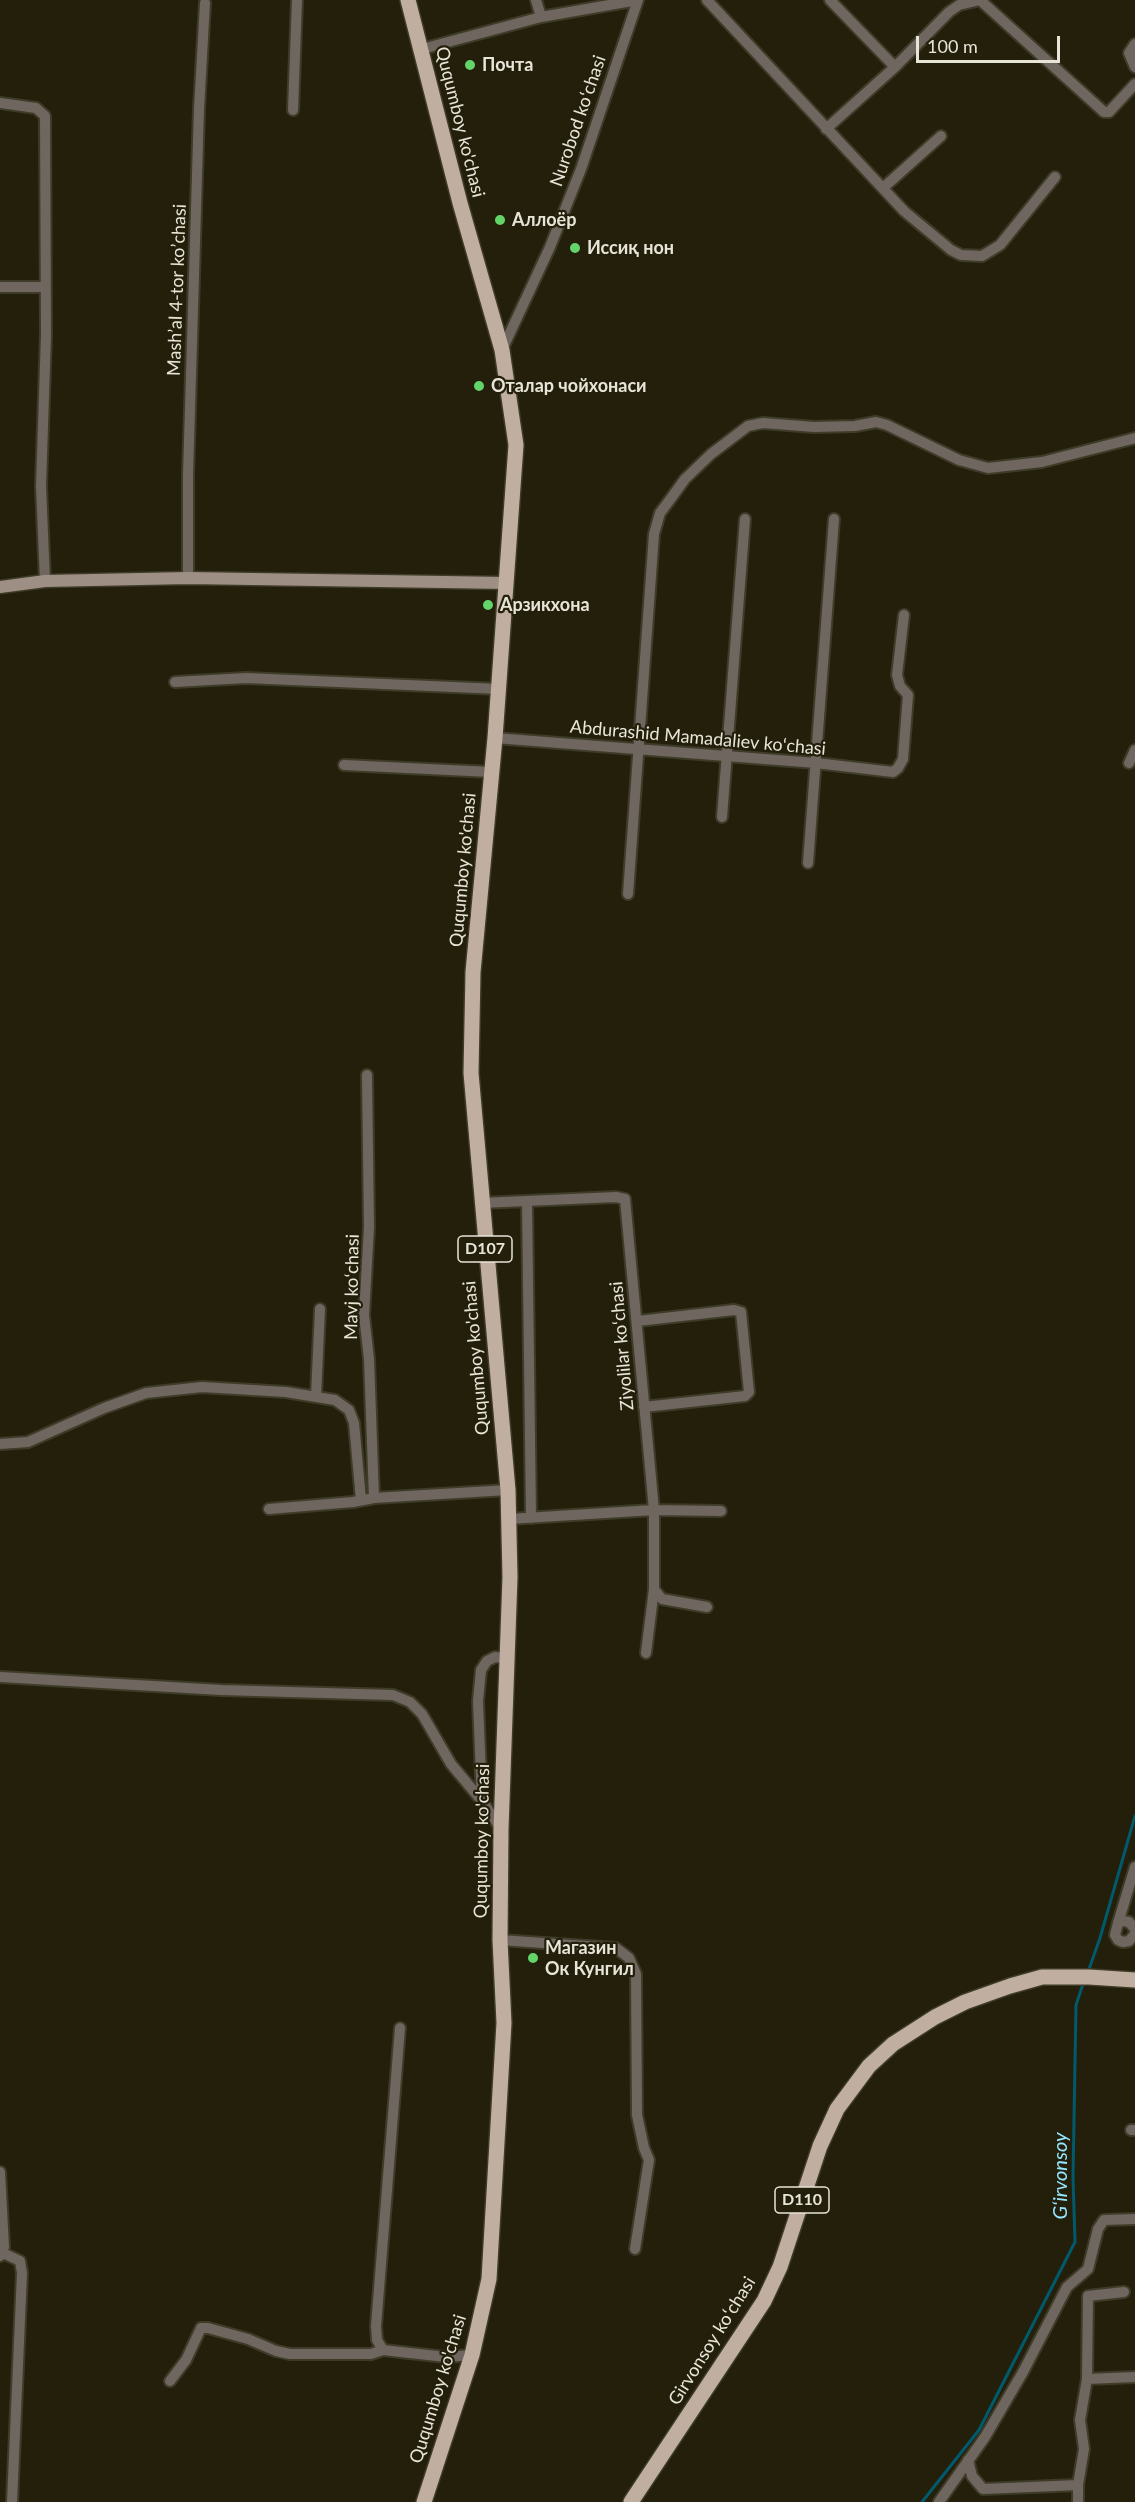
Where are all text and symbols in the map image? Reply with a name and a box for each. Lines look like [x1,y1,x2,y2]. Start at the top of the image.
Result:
scale bar [919,24,1063,62]
text: 100 m [927,35,978,57]
street label: Ququmboy ko'chasi [431,44,489,200]
street label: Nurobod koʻchasi [545,53,611,189]
place label: Почта [482,54,533,76]
marker: Почта [463,58,477,72]
street label: Mashʼal 4-tor koʼchasi [163,204,191,376]
place label: Аллоёр [512,209,576,231]
marker: Аллоёр [493,213,507,227]
place label: Иссиқ нон [587,237,674,259]
marker: Иссиқ нон [568,241,582,255]
place label: Оталар чойхонаси [491,375,647,397]
marker: Оталар чойхонаси [472,379,486,393]
place label: Арзикхона [500,594,590,616]
marker: Арзикхона [481,598,495,612]
street label: Abdurashid Mamadaliev koʻchasi [569,716,827,760]
street label: Ququmboy ko'chasi [446,792,480,948]
street label: Mavj koʻchasi [340,1234,364,1340]
road number: D107 [458,1236,512,1262]
street label: Ququmboy ko'chasi [459,1280,493,1436]
street label: Ziyolilar koʻchasi [606,1280,638,1412]
street label: Ququmboy ko'chasi [470,1764,494,1918]
place label: Магазин Ок Кунгил [545,1937,634,1980]
marker: Магазин Ок Кунгил [526,1951,540,1965]
water label: G‘irvonsoy [1049,2132,1073,2220]
road number: D110 [775,2187,829,2213]
street label: Girvonsoy koʻchasi [664,2273,760,2409]
street label: Ququmboy ko'chasi [405,2312,471,2466]

